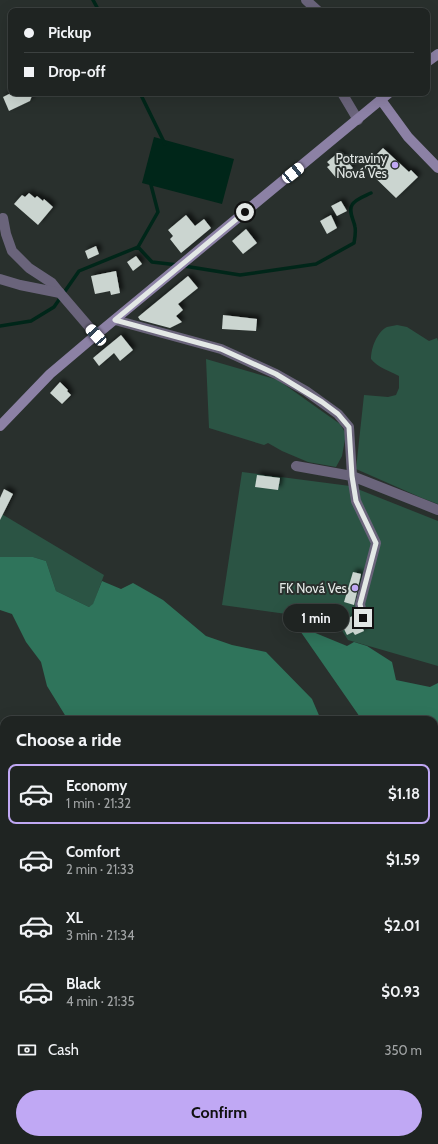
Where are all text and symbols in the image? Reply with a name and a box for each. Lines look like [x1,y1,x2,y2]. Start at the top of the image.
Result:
text: Pickup [48,24,91,42]
text: Drop-off [48,63,106,81]
place label: Potraviny Nová Ves [335,150,388,181]
marker: Potraviny Nová Ves [390,160,400,170]
car [280,161,306,185]
route start [236,203,254,221]
car [84,322,108,348]
place label: FK Nová Ves [279,580,348,596]
marker: FK Nová Ves [350,583,360,593]
callout: 1 min [283,604,349,632]
route end [354,609,372,627]
text: 1 min [301,610,331,626]
text: Choose a ride [16,729,121,751]
icon: car [18,776,54,812]
text: Economy [66,777,127,795]
text: $1.18 [388,785,420,803]
text: 1 min · 21:32 [66,795,131,811]
icon: car [18,842,54,878]
text: Comfort [66,843,120,861]
text: $1.59 [386,851,420,869]
text: 2 min · 21:33 [66,861,134,877]
icon: car [18,908,54,944]
text: XL [66,909,83,927]
text: $2.01 [384,917,420,935]
text: 3 min · 21:34 [66,927,135,943]
icon: car [18,974,54,1010]
text: Black [66,975,101,993]
text: $0.93 [381,983,420,1001]
text: 4 min · 21:35 [66,993,135,1009]
icon: cash [16,1039,38,1061]
text: Cash [48,1041,79,1059]
text: 350 m [385,1042,422,1058]
button: Confirm [16,1090,422,1136]

